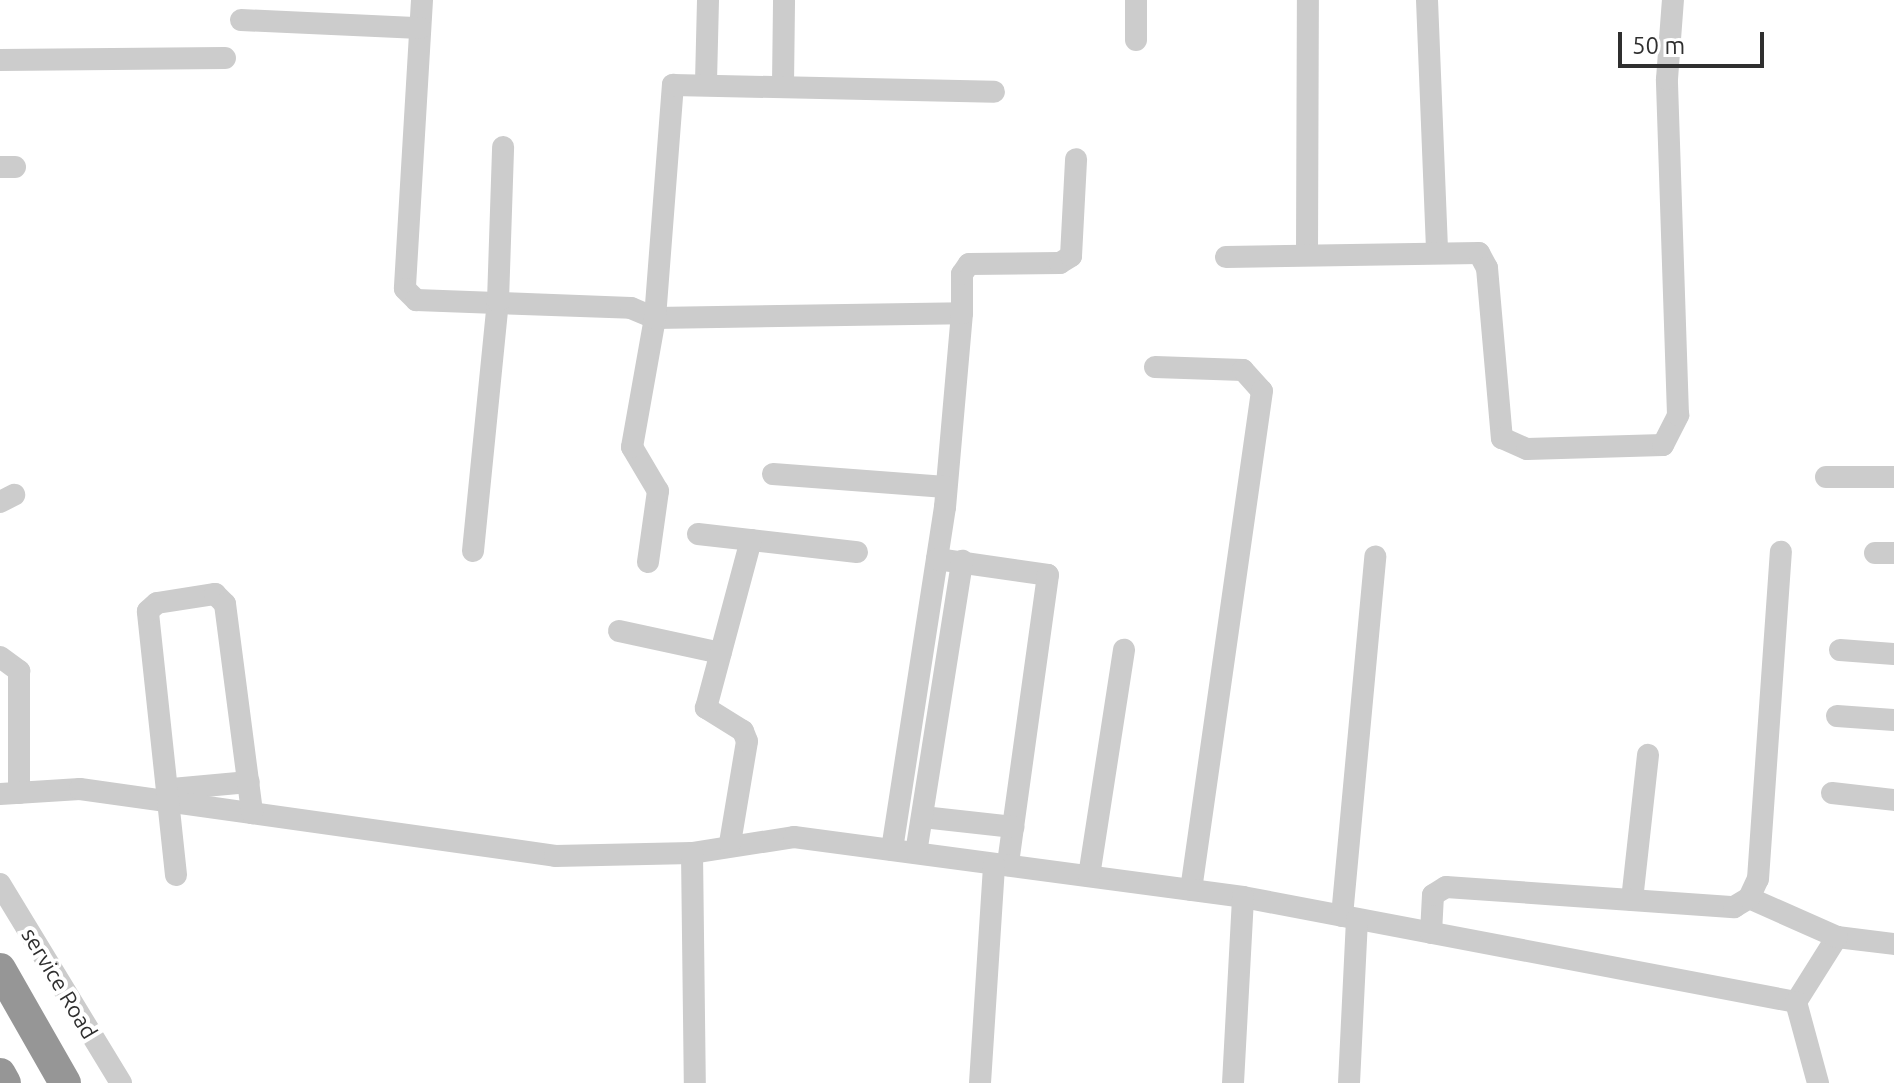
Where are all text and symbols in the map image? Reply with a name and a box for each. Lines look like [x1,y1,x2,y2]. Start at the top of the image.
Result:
scale bar [1622,16,1768,66]
text: 50 m [1632,32,1685,59]
street label: service Road [17,923,103,1043]

